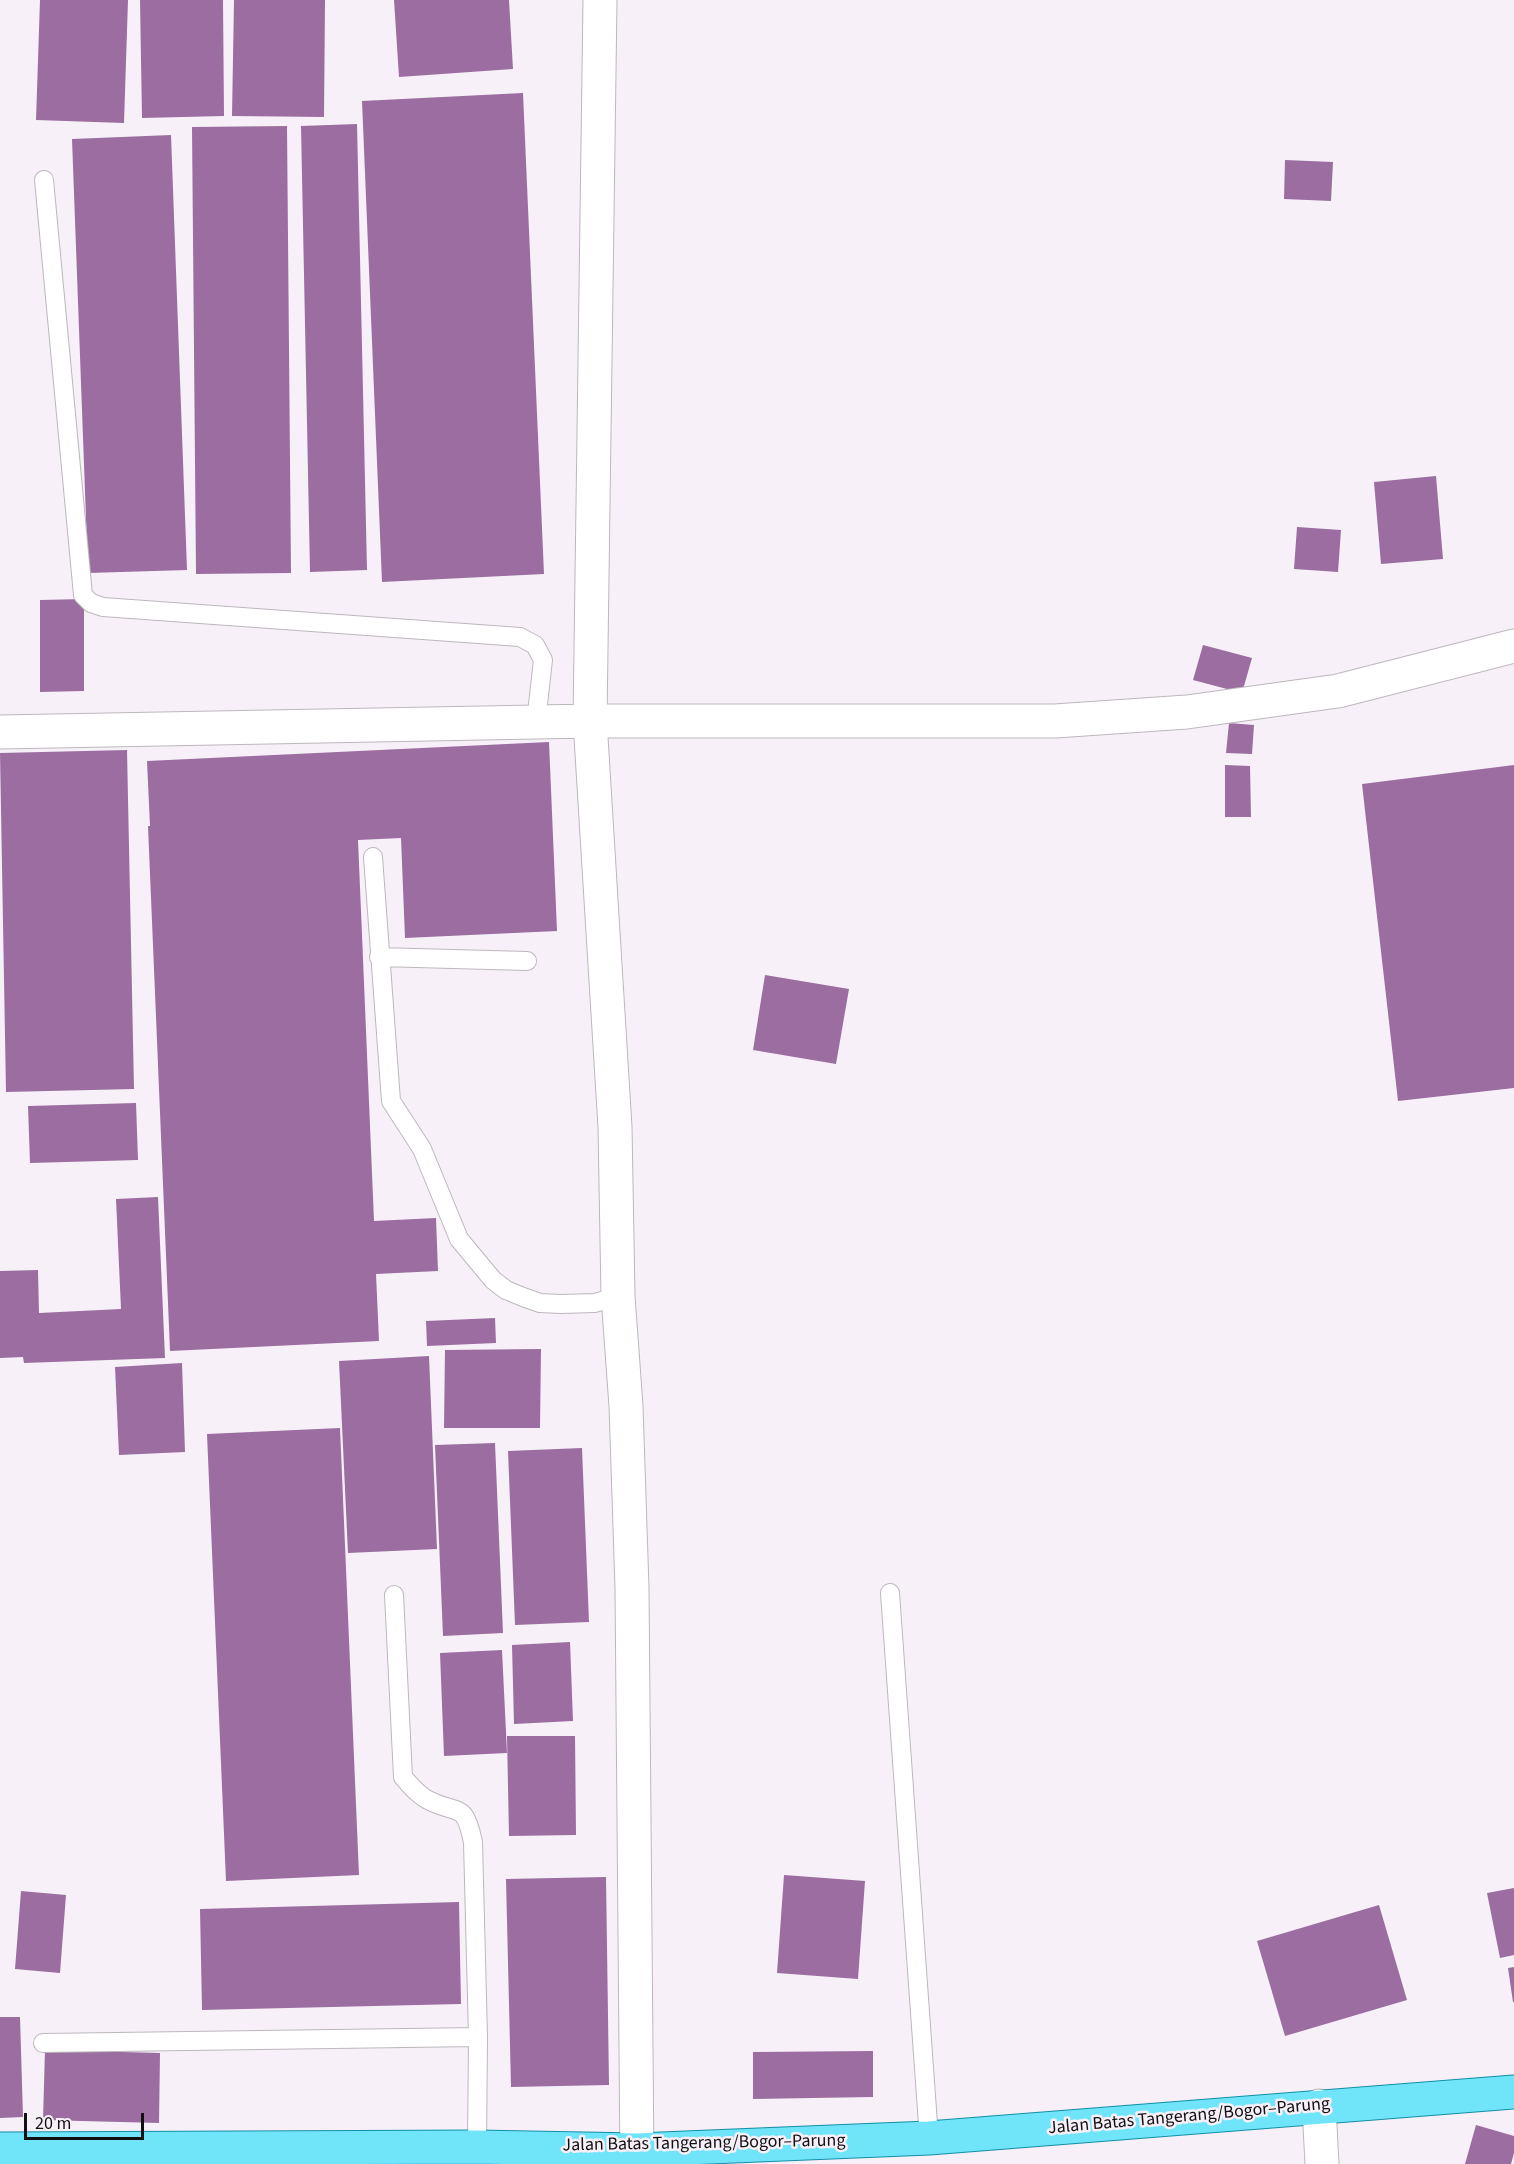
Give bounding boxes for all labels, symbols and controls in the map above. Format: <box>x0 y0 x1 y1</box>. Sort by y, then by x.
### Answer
street label: Jalan Batas Tangerang/Bogor–Parung <box>1047 2094 1331 2140</box>
scale bar <box>27 2101 147 2139</box>
text: 20 m <box>35 2111 71 2136</box>
street label: Jalan Batas Tangerang/Bogor–Parung <box>562 2131 846 2157</box>

